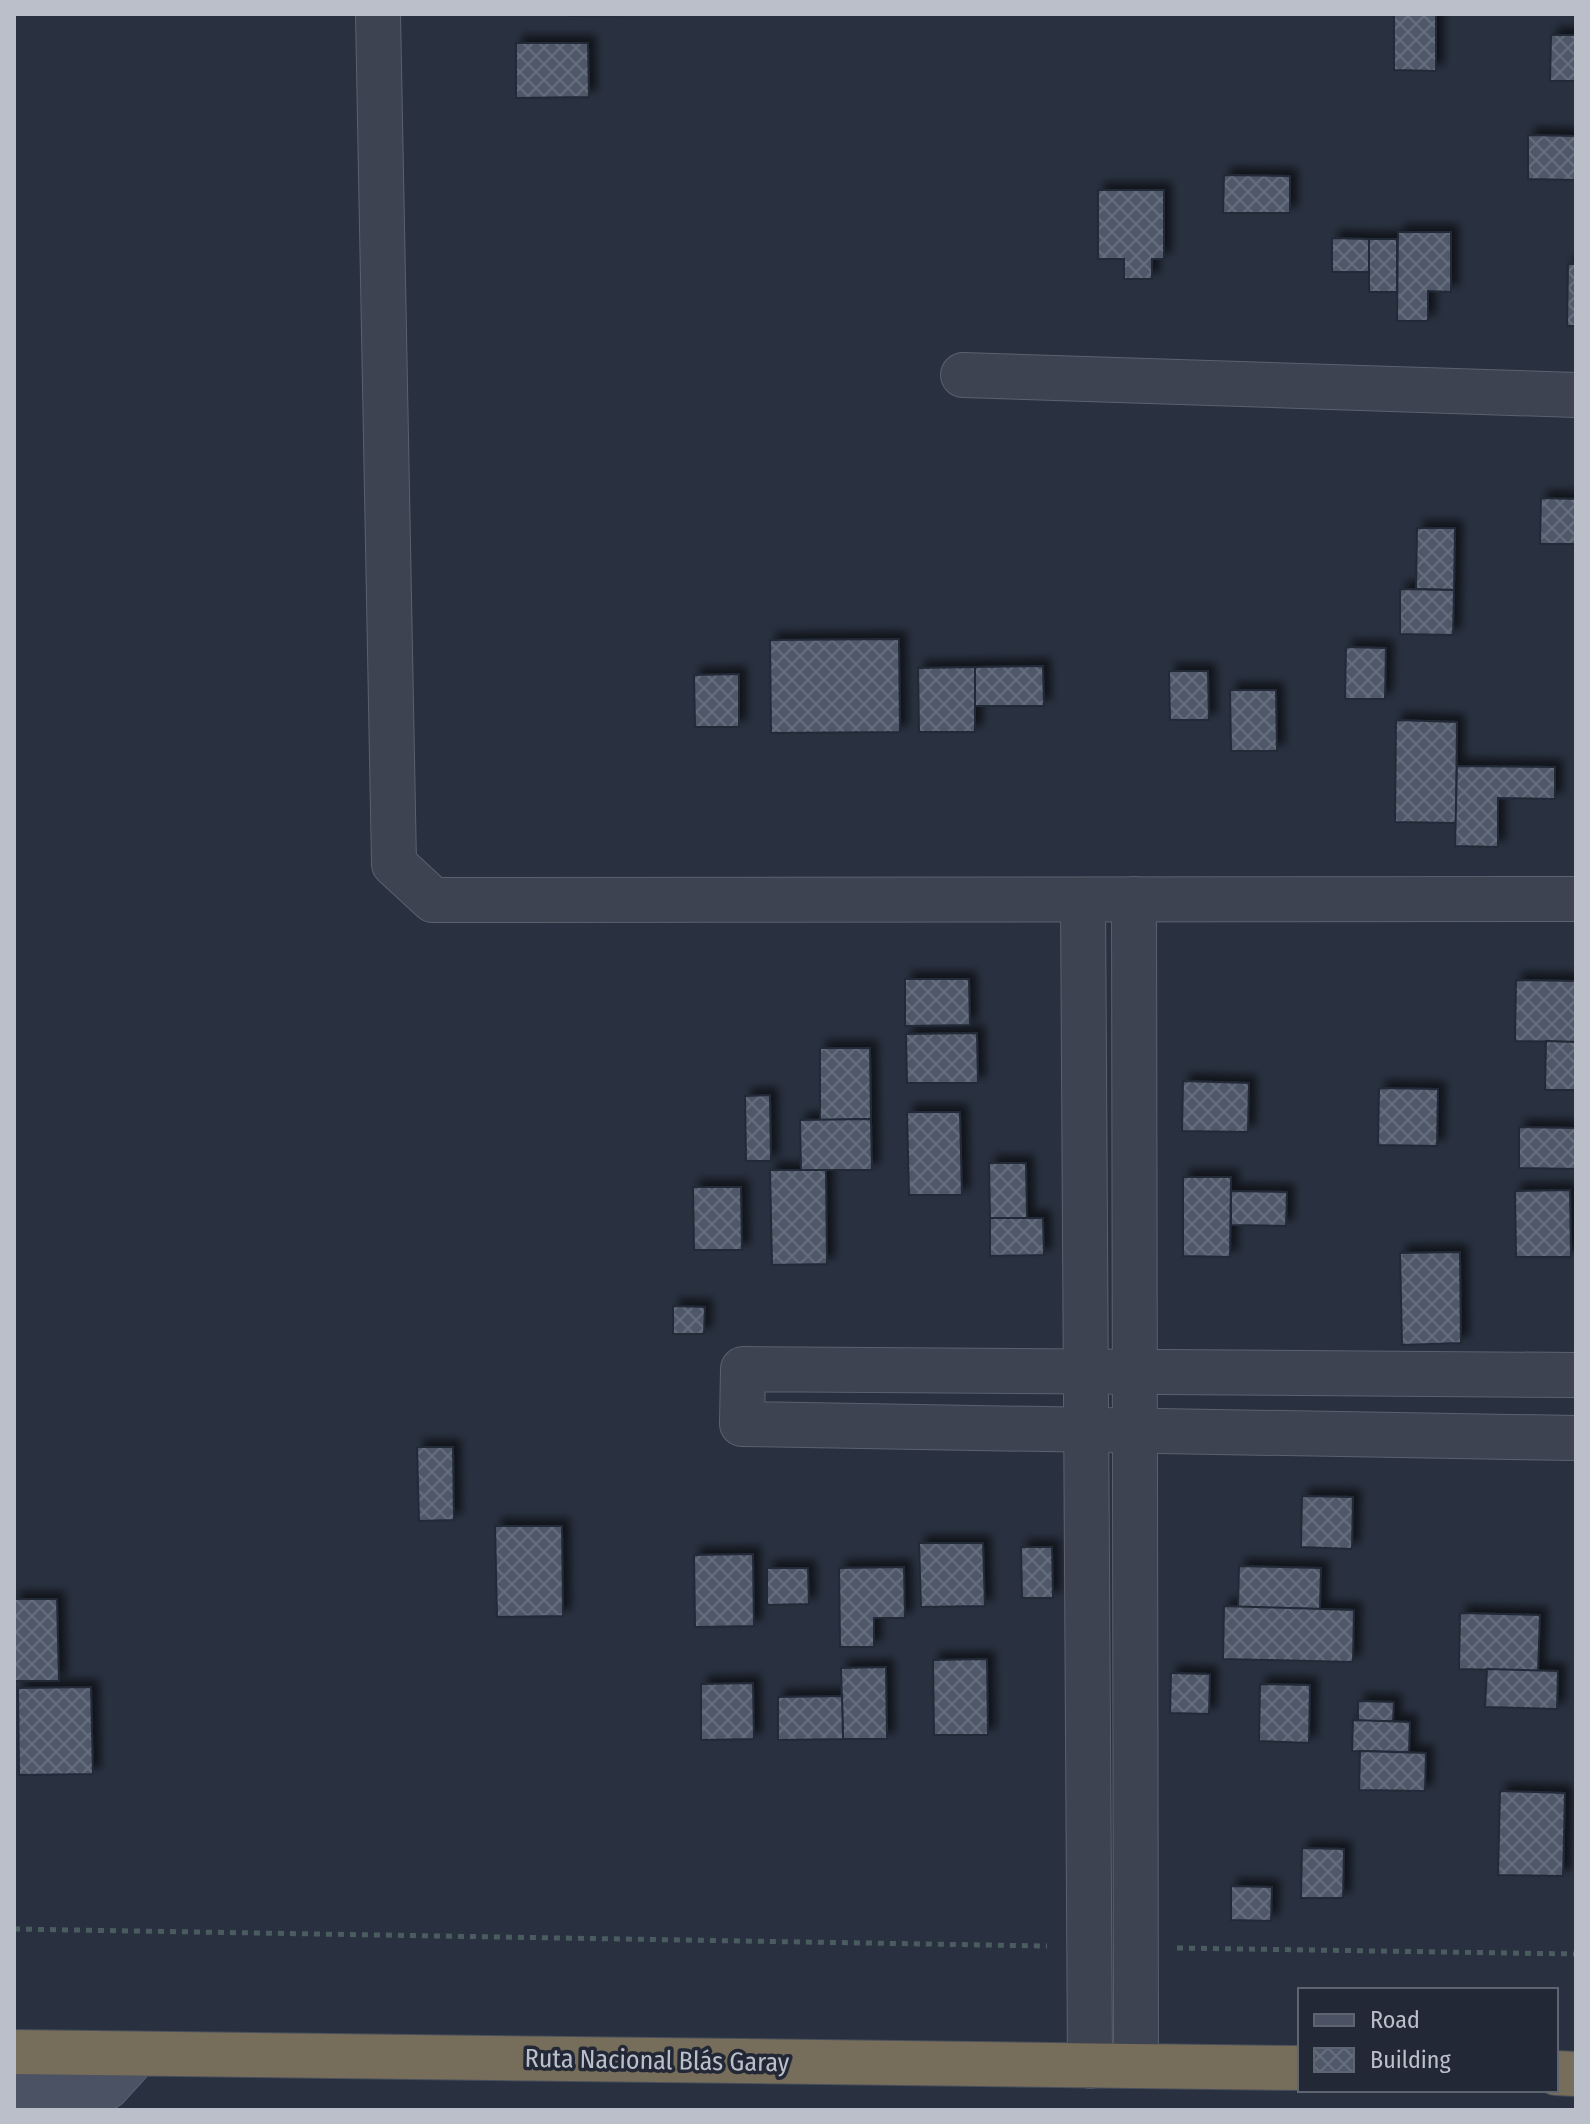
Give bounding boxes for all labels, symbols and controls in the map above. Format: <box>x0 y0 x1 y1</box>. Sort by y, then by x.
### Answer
legend <box>1298 1988 1558 2092</box>
text: Road <box>1370 2006 1420 2034</box>
street label: Ruta Nacional Blás Garay <box>524 2043 790 2078</box>
text: Building <box>1370 2046 1452 2074</box>

